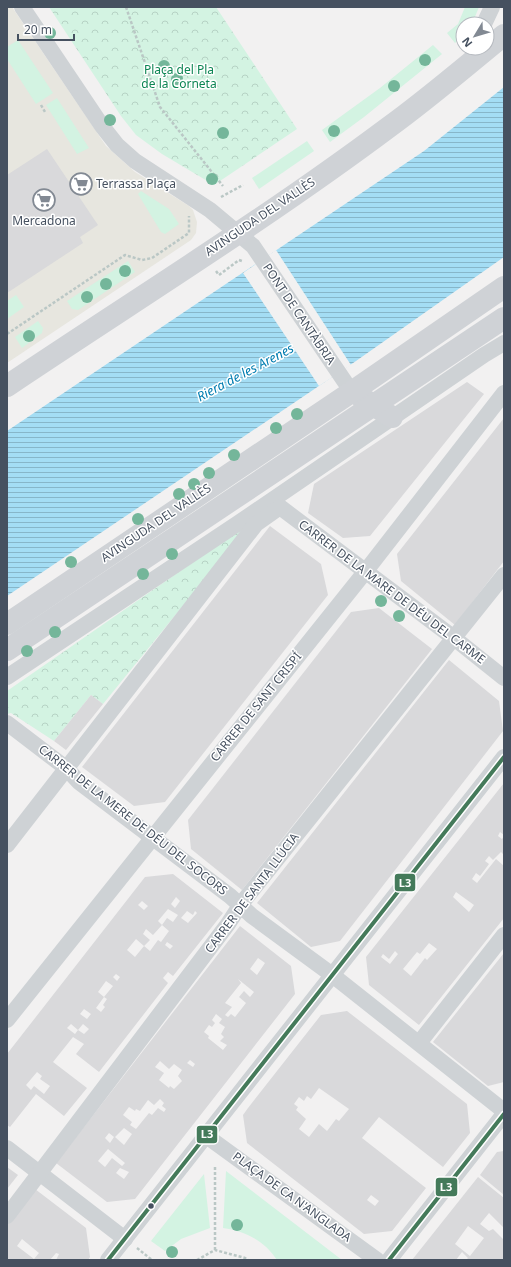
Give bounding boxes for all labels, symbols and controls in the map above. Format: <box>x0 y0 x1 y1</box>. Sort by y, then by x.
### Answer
scale bar <box>18 16 74 42</box>
north arrow <box>455 16 495 56</box>
text: 20 m <box>24 21 52 38</box>
text: N <box>458 34 475 51</box>
park label: Plaça del Pla de la Corneta <box>141 61 217 92</box>
supermarket icon: Terrassa Plaça <box>68 171 94 197</box>
street label: AVINGUDA DEL VALLÈS <box>201 173 318 260</box>
place label: Terrassa Plaça <box>96 175 176 192</box>
supermarket icon: Mercadona <box>31 187 57 213</box>
place label: Mercadona <box>12 212 76 229</box>
street label: PONT DE CANTÀBRIA <box>259 260 340 368</box>
water label: Riera de les Arenes <box>193 339 297 405</box>
street label: AVINGUDA DEL VALLÈS <box>97 479 214 566</box>
street label: CARRER DE LA MARE DE DÉU DEL CARME <box>295 516 489 668</box>
street label: CARRER DE SANT CRISPÍ <box>206 648 305 765</box>
street label: CARRER DE LA MERE DE DÉU DEL SOCORS <box>35 740 232 899</box>
street label: CARRER DE SANTA LLÚCIA <box>201 829 303 956</box>
line badge: L3 <box>394 873 416 892</box>
text: L3 <box>399 875 411 890</box>
line badge: L3 <box>196 1125 218 1144</box>
text: L3 <box>201 1126 213 1141</box>
street label: PLAÇA DE CA N'ANGLADA <box>229 1148 355 1246</box>
line badge: L3 <box>435 1177 458 1197</box>
text: L3 <box>440 1179 452 1194</box>
unlabelled marker <box>146 1201 156 1211</box>

